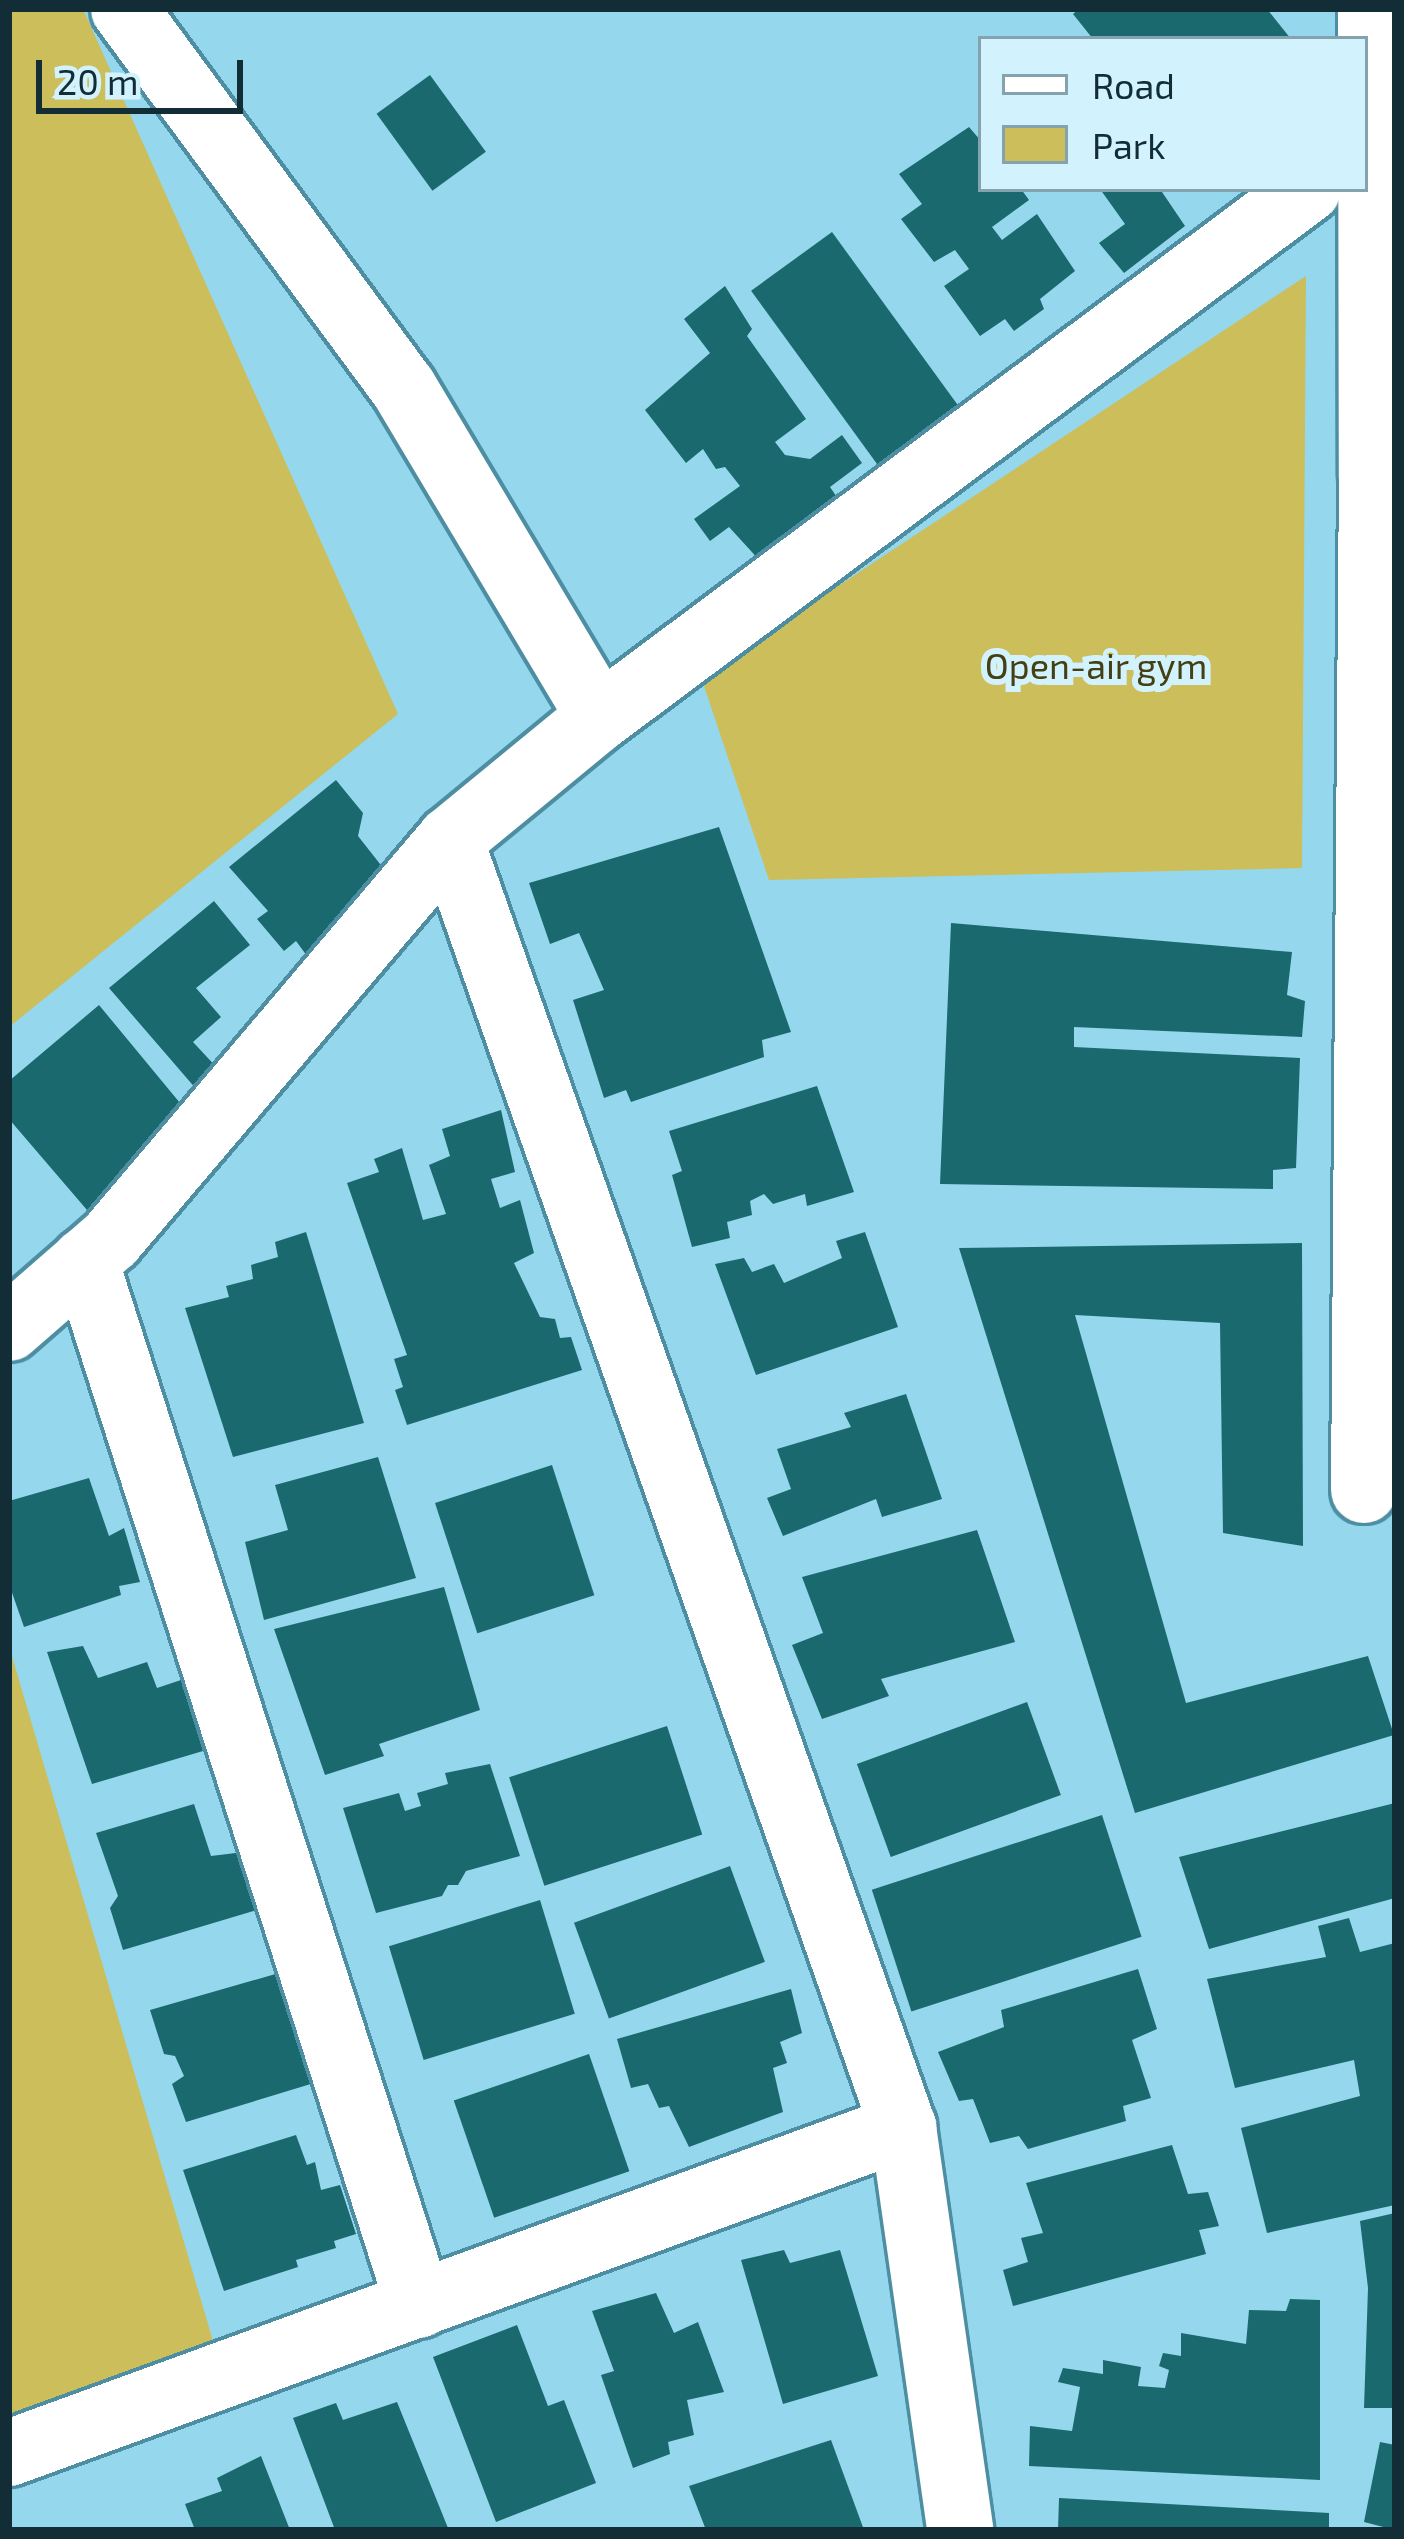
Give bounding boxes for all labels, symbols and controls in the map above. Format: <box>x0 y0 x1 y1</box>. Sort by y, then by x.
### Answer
scale bar <box>42 36 249 110</box>
legend <box>978 36 1368 192</box>
text: 20 m <box>57 59 139 102</box>
text: Road <box>1092 63 1175 106</box>
text: Park <box>1092 123 1166 166</box>
park label: Open-air gym <box>984 643 1208 687</box>

